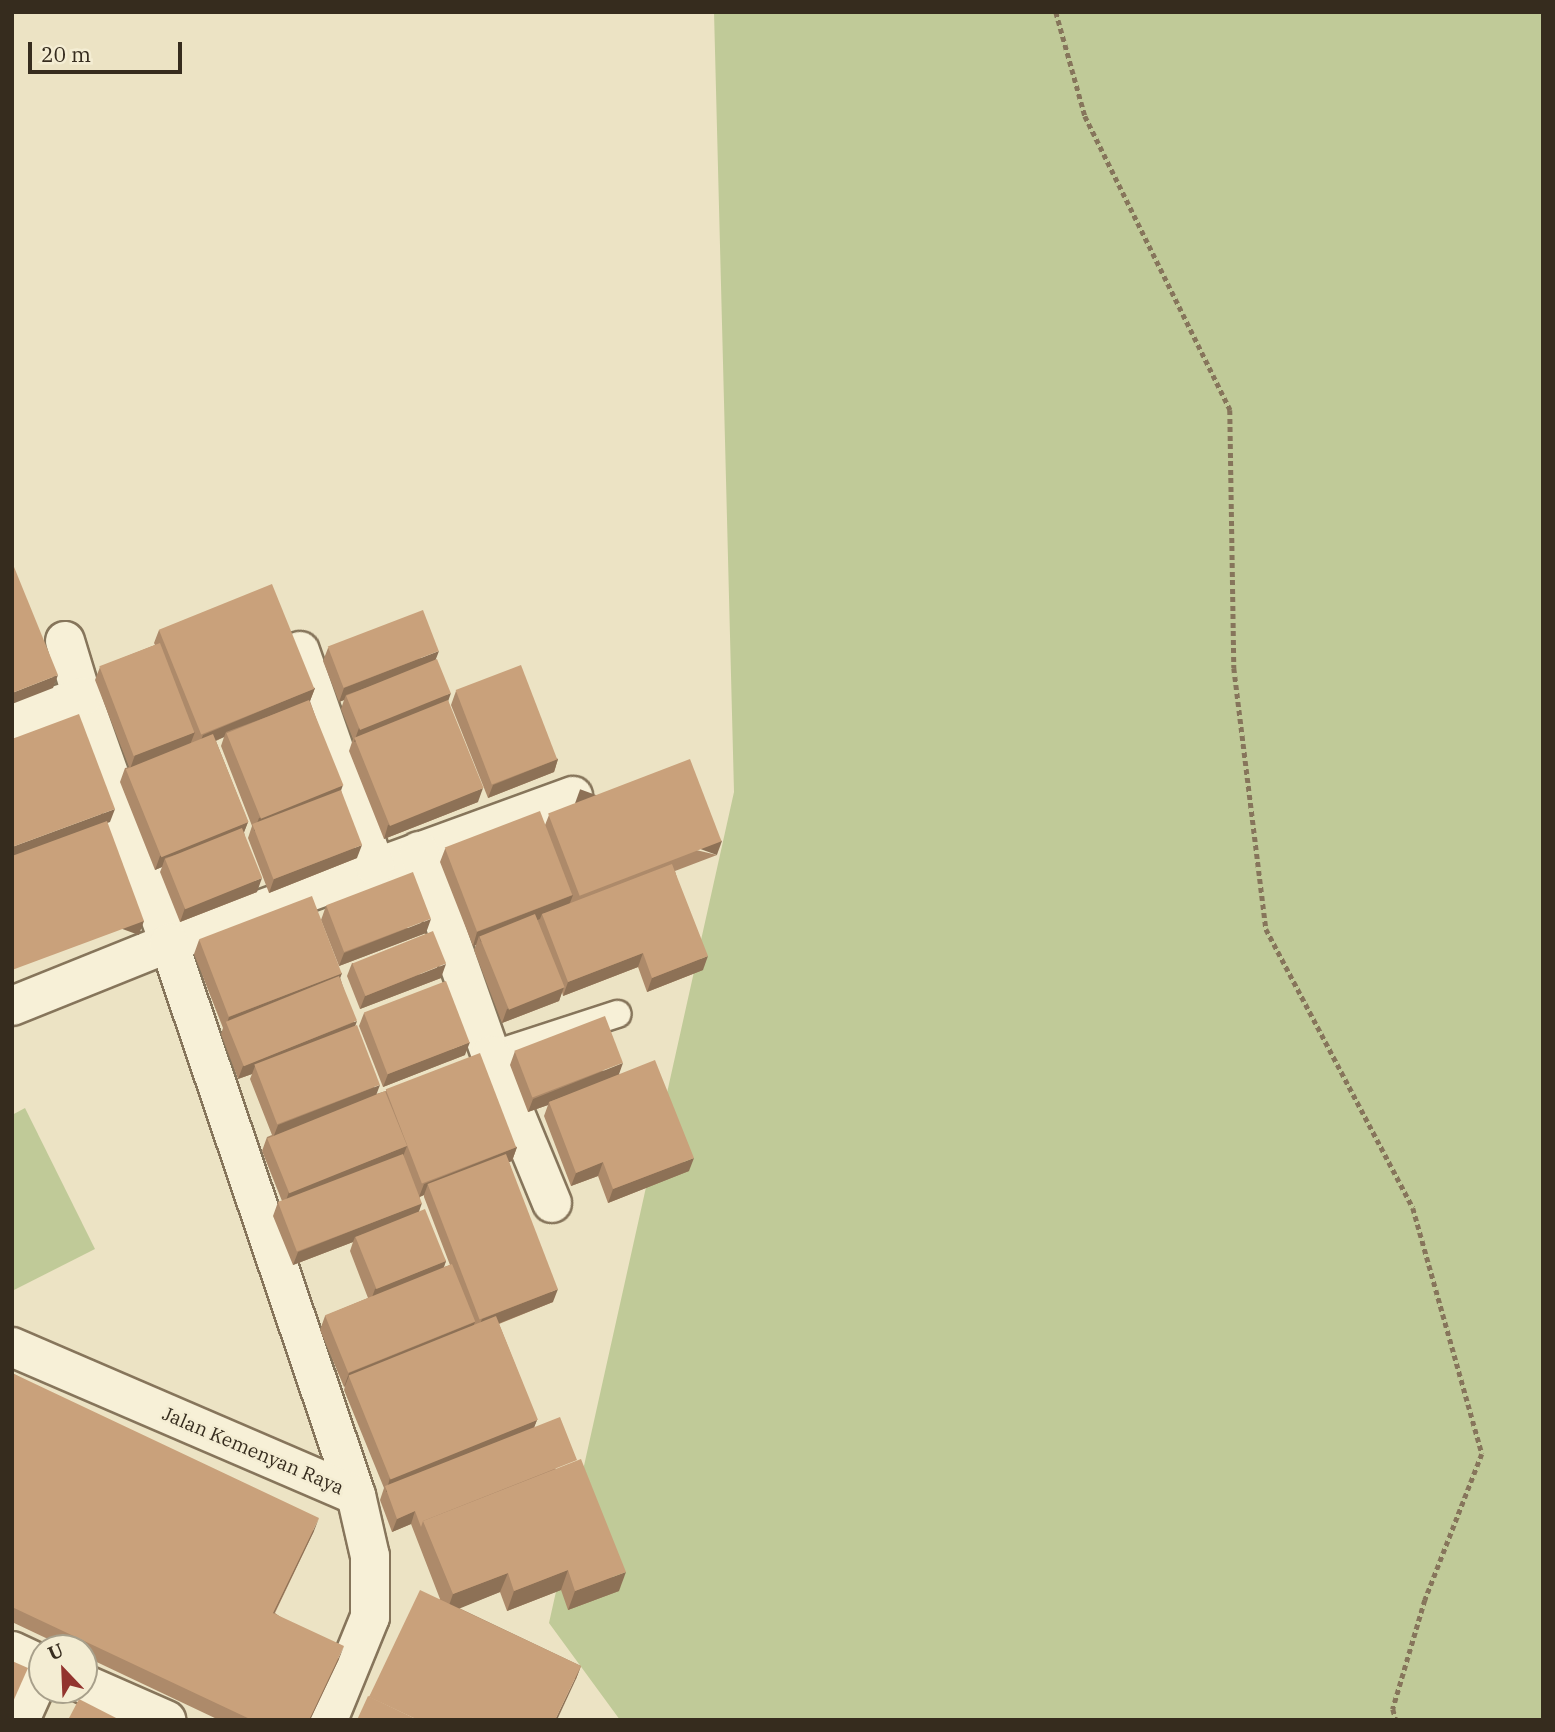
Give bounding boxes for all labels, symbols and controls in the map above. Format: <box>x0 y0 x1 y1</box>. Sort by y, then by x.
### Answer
scale bar <box>32 28 186 72</box>
text: 20 m <box>41 40 91 68</box>
street label: Jalan Kemenyan Raya <box>159 1402 347 1500</box>
north arrow <box>28 1634 98 1704</box>
text: U <box>44 1638 67 1665</box>

